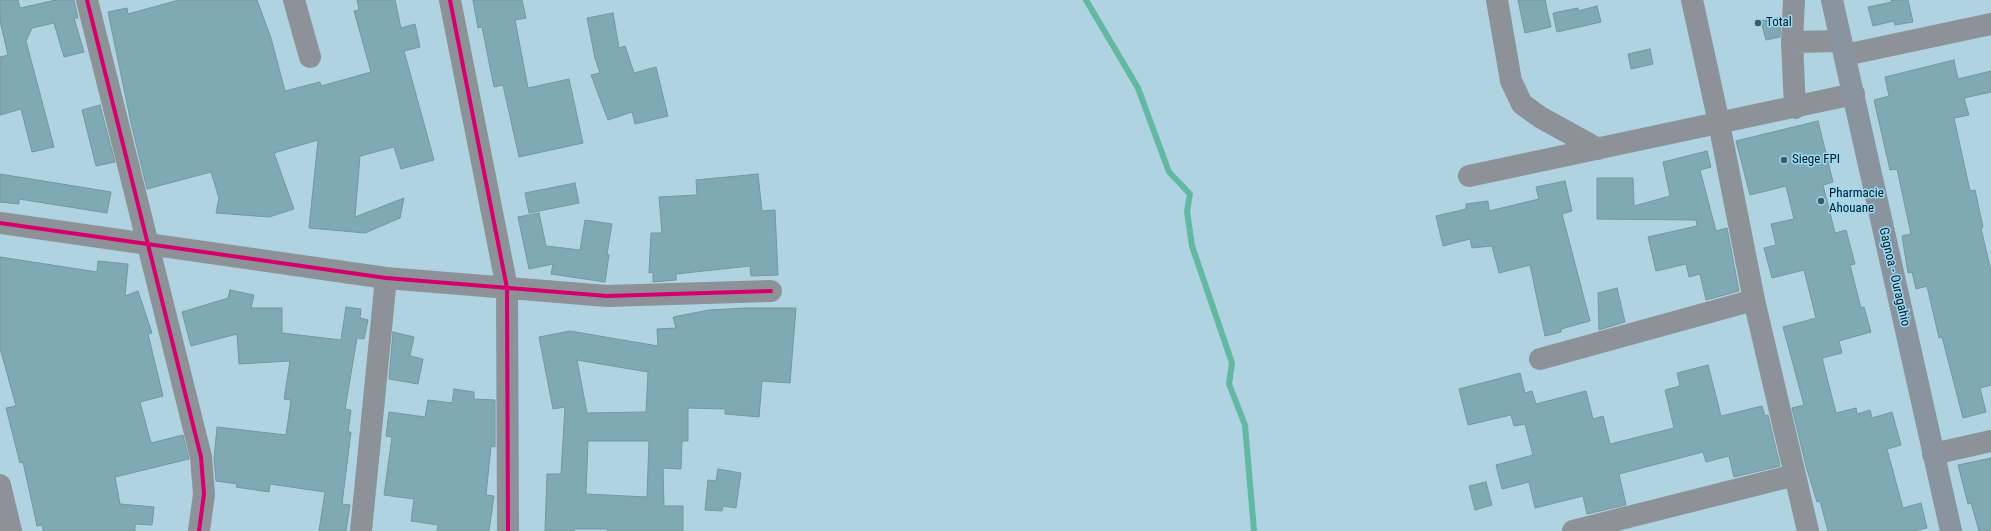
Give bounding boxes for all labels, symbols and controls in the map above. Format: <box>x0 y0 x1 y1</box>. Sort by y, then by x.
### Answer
place label: Total <box>1766 15 1792 31</box>
marker: Total <box>1753 18 1763 28</box>
place label: Siege FPI <box>1792 152 1840 168</box>
marker: Siege FPI <box>1779 155 1789 165</box>
place label: Pharmacie Ahouane <box>1829 186 1884 217</box>
marker: Pharmacie Ahouane <box>1816 196 1826 206</box>
street label: Gagnoa - Ouragahio <box>1875 226 1913 328</box>

